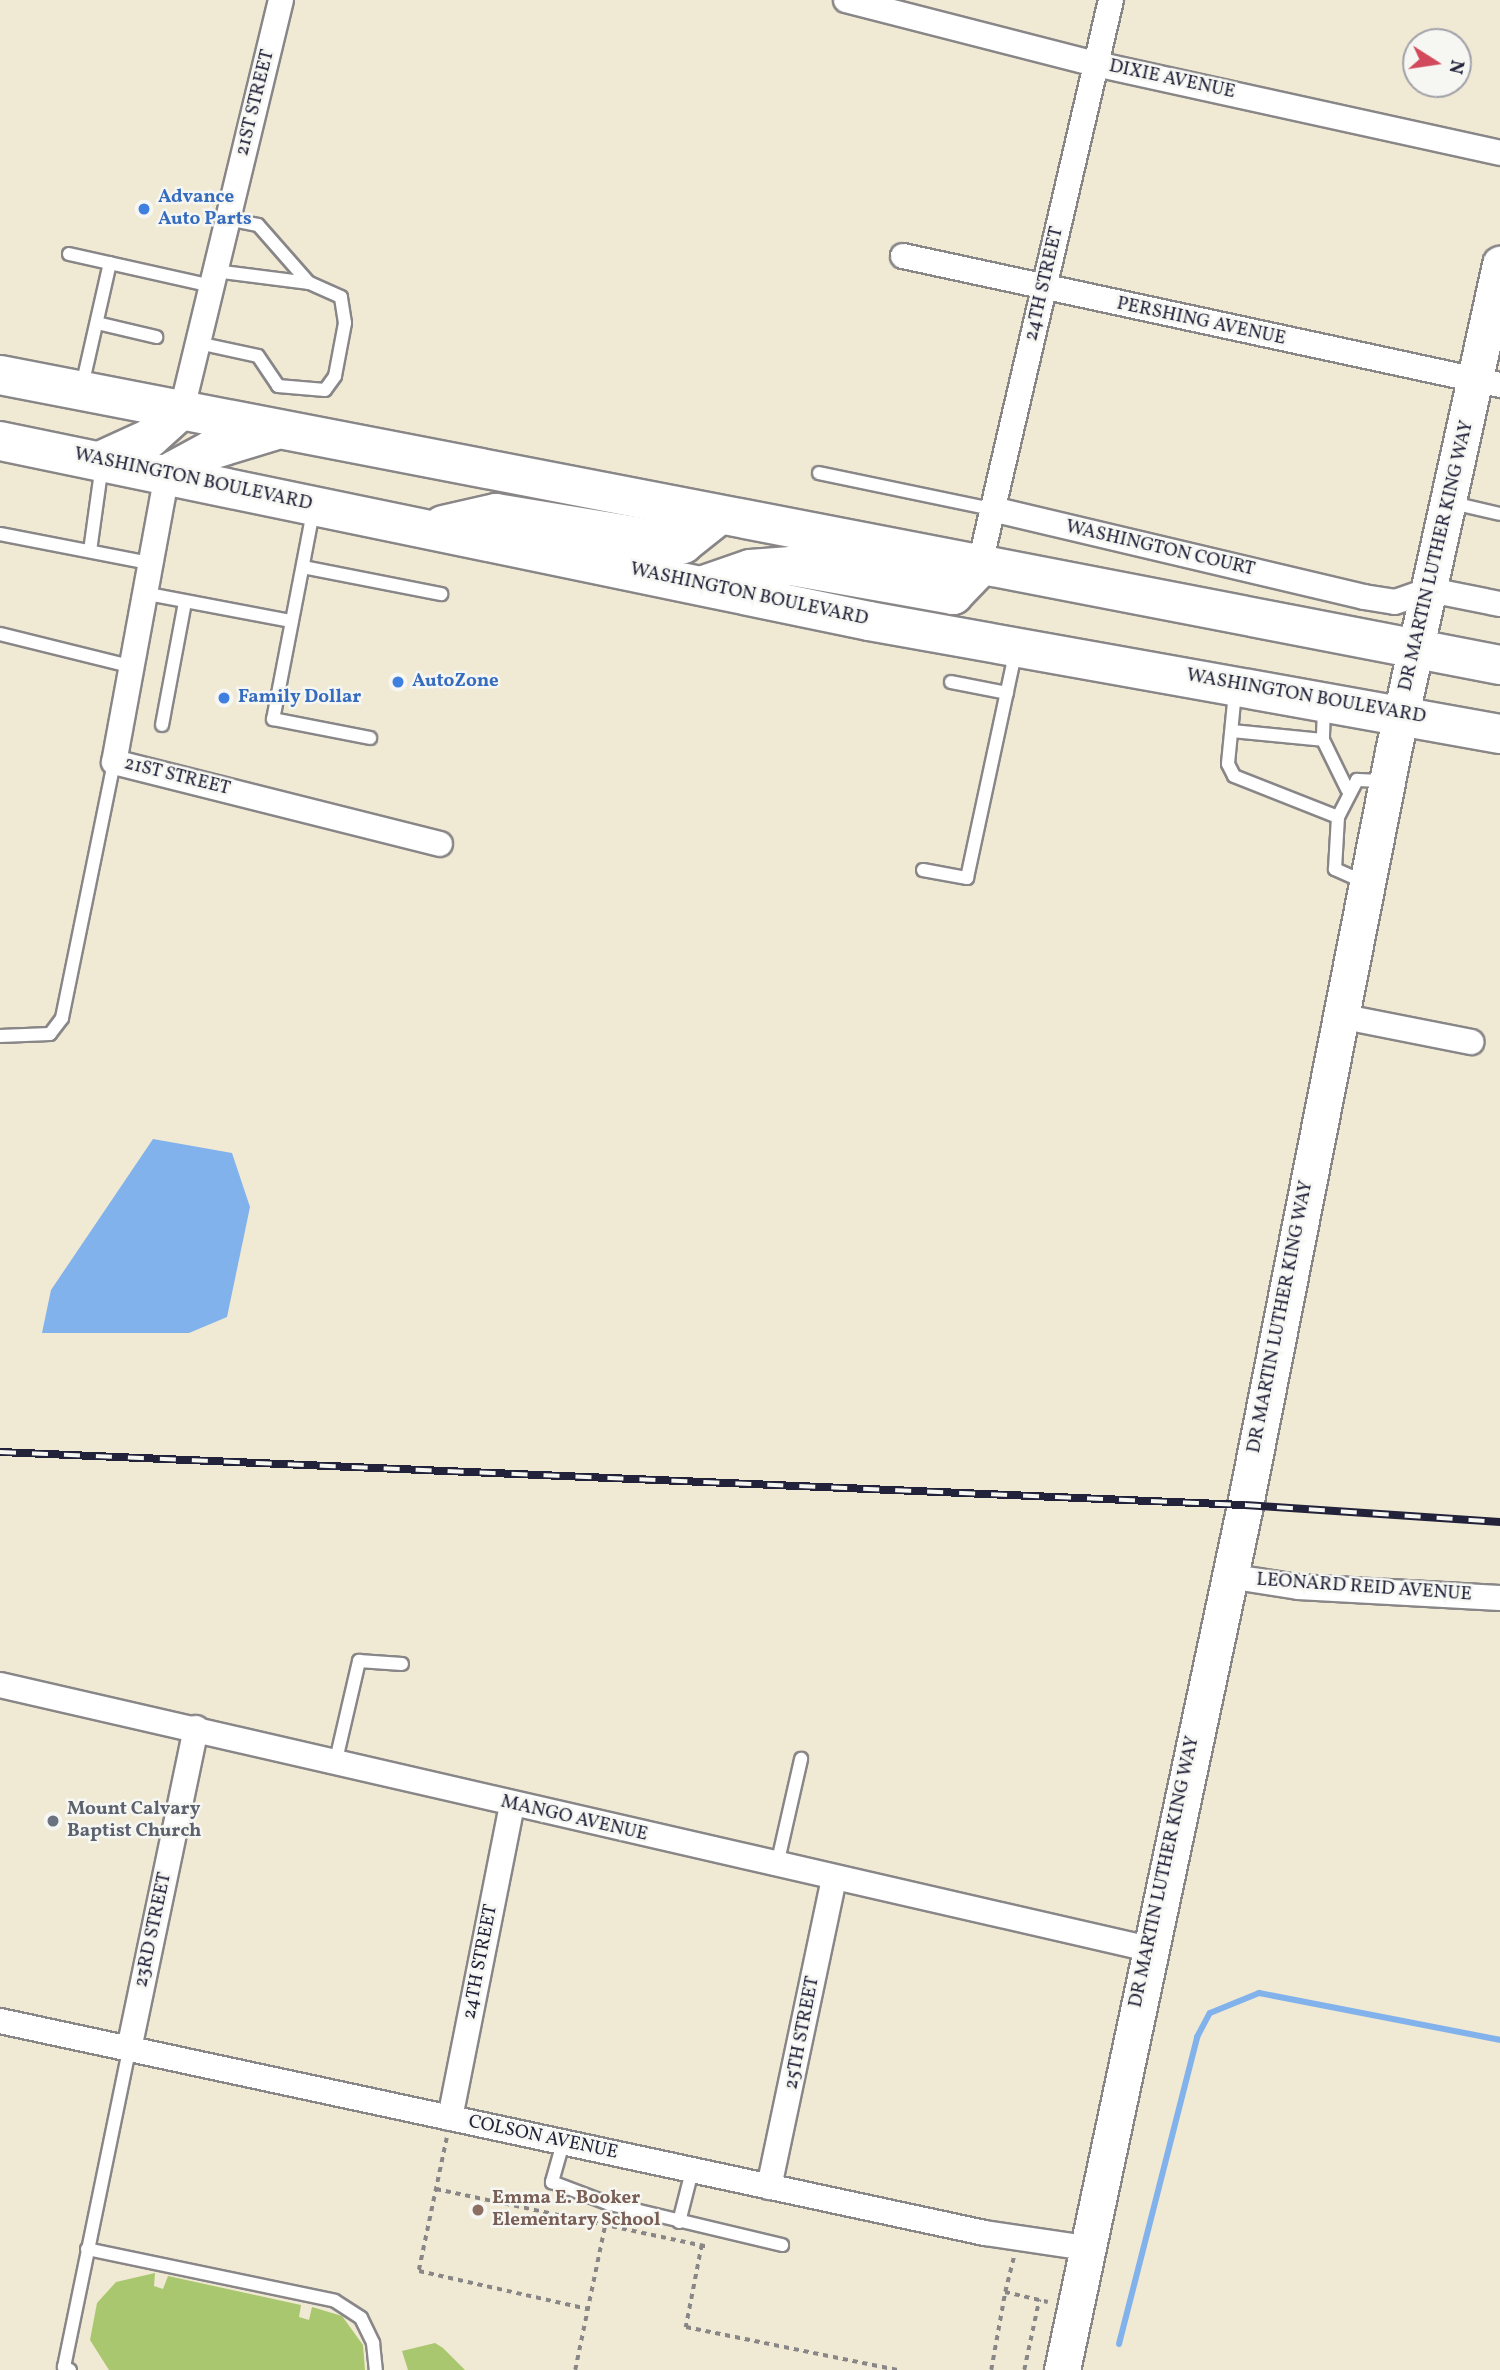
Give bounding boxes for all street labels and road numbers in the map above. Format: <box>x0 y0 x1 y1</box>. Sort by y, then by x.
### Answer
street label: 21ST STREET <box>232 47 280 159</box>
street label: DIXIE AVENUE <box>1107 55 1237 105</box>
street label: 24TH STREET <box>1021 225 1069 343</box>
street label: PERSHING AVENUE <box>1114 293 1288 351</box>
street label: DR MARTIN LUTHER KING WAY <box>1395 418 1479 694</box>
street label: WASHINGTON BOULEVARD <box>72 444 314 516</box>
street label: WASHINGTON COURT <box>1063 516 1257 582</box>
street label: WASHINGTON BOULEVARD <box>628 559 870 631</box>
street label: WASHINGTON BOULEVARD <box>1184 665 1428 729</box>
street label: 21ST STREET <box>121 753 233 801</box>
street label: DR MARTIN LUTHER KING WAY <box>1243 1179 1319 1455</box>
street label: LEONARD REID AVENUE <box>1256 1569 1472 1607</box>
street label: DR MARTIN LUTHER KING WAY <box>1125 1734 1205 2010</box>
street label: MANGO AVENUE <box>498 1791 650 1847</box>
street label: 23RD STREET <box>131 1870 177 1990</box>
street label: 24TH STREET <box>459 1903 503 2021</box>
street label: 25TH STREET <box>781 1974 825 2092</box>
street label: COLSON AVENUE <box>466 2111 620 2165</box>

